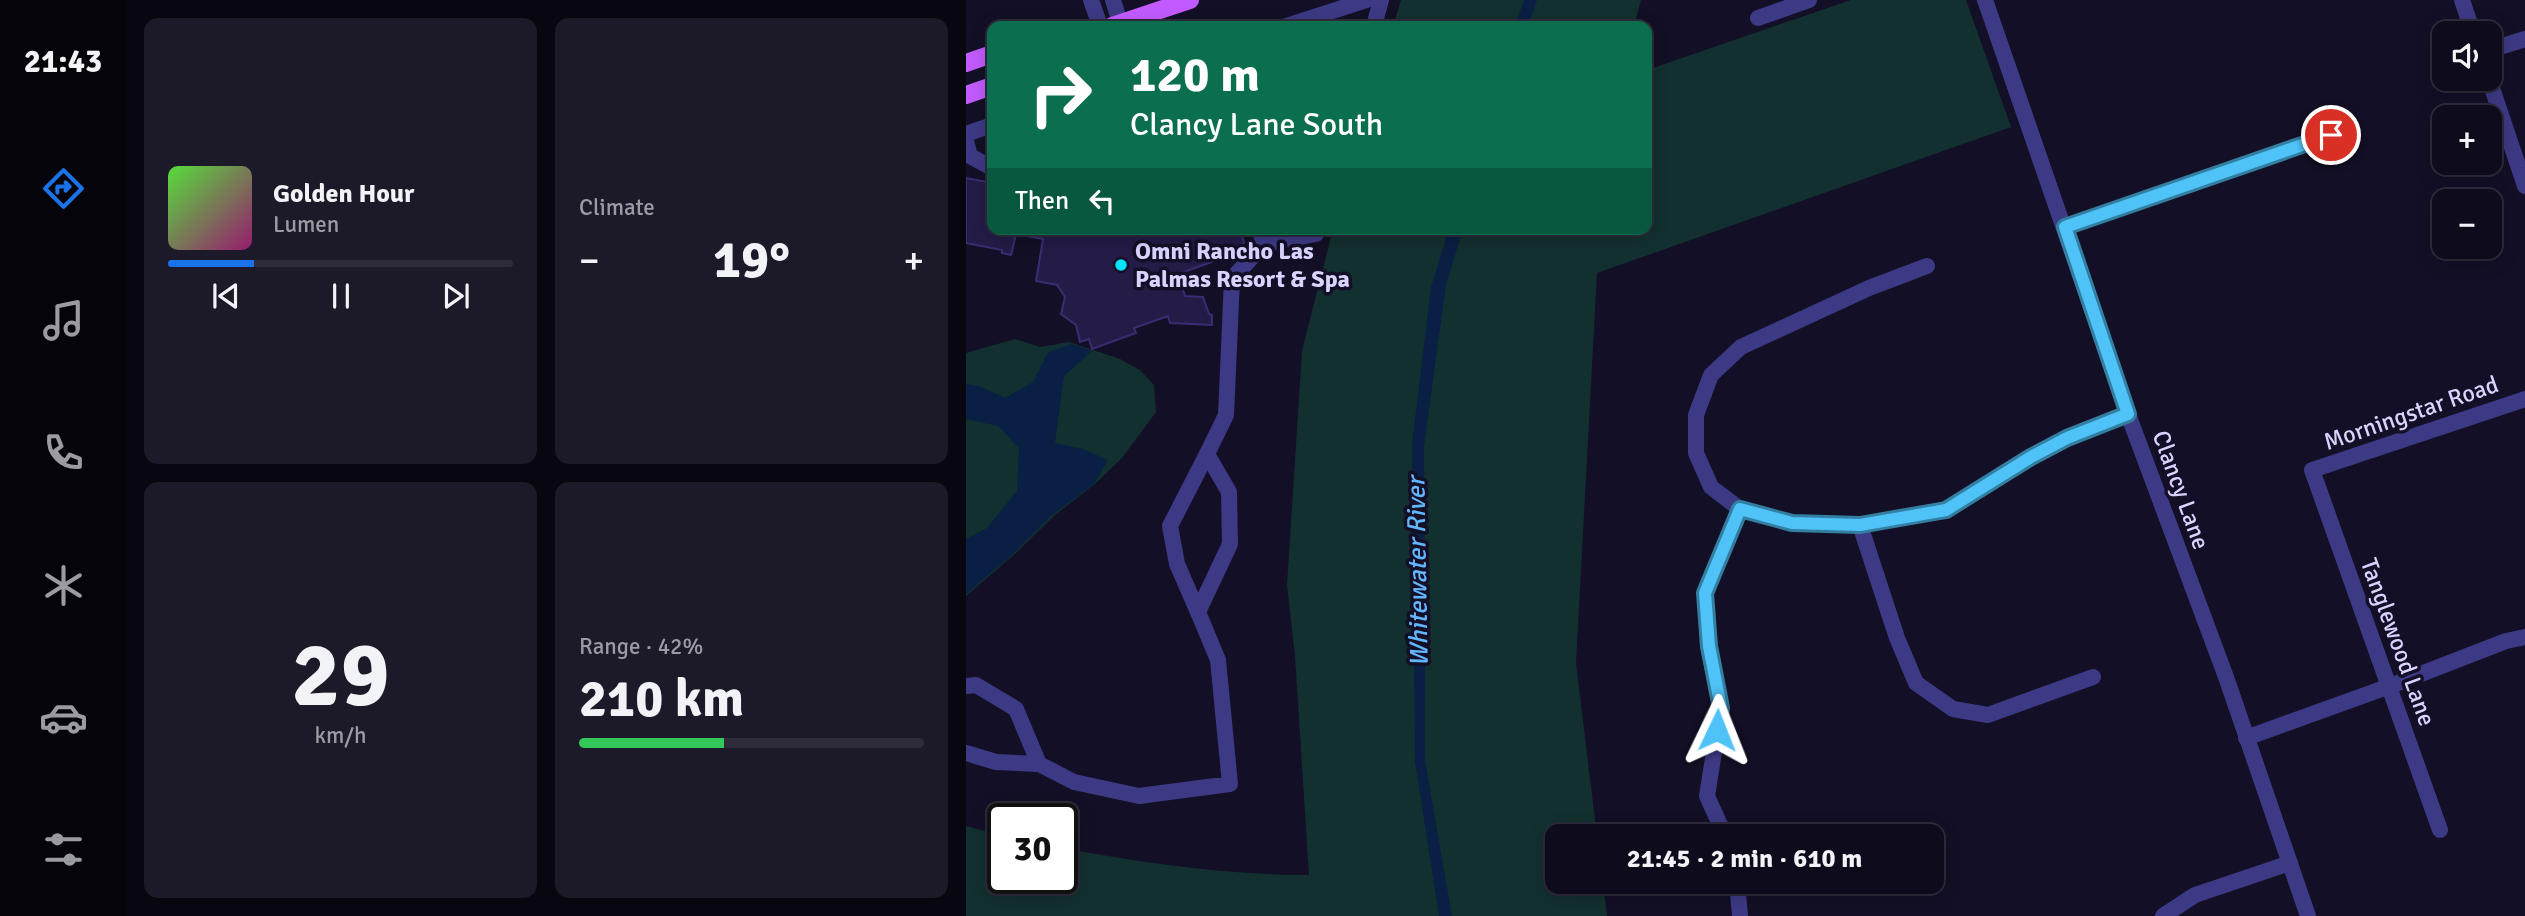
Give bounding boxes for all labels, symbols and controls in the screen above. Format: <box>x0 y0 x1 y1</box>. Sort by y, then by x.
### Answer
map controls <box>2432 21 2502 259</box>
button: sound <box>2432 21 2502 91</box>
text: 21:43 <box>24 42 102 81</box>
text: 120 m <box>1130 45 1260 105</box>
icon: right <box>1015 49 1106 140</box>
text: Clancy Lane South <box>1130 105 1383 144</box>
pin <box>2301 105 2361 165</box>
button: + <box>2432 105 2502 175</box>
icon: arrive <box>2312 116 2350 154</box>
icon: directions <box>39 164 88 213</box>
text: Golden Hour <box>273 178 414 210</box>
icon: left <box>1083 182 1121 220</box>
text: Then <box>1015 185 1069 217</box>
button: − <box>2432 189 2502 259</box>
text: Climate <box>579 193 655 222</box>
text: Lumen <box>273 210 339 239</box>
text: 19° <box>713 228 790 292</box>
place label: Omni Rancho Las Palmas Resort & Spa <box>1135 236 1350 294</box>
text: − <box>579 237 600 284</box>
text: + <box>903 237 924 284</box>
marker: Omni Rancho Las Palmas Resort & Spa <box>1113 257 1129 273</box>
icon: previous <box>207 277 245 315</box>
icon: pause <box>322 277 360 315</box>
icon: next <box>437 277 475 315</box>
icon: music <box>39 296 88 345</box>
street label: Morningstar Road <box>2320 369 2502 457</box>
street label: Clancy Lane <box>2146 427 2216 553</box>
icon: phone <box>39 428 88 477</box>
water label: Whitewater River <box>1400 473 1436 667</box>
street label: Tanglewood Lane <box>2354 554 2442 730</box>
icon: climate <box>39 561 88 610</box>
text: 29 <box>291 619 390 732</box>
text: Range · 42% <box>579 632 703 661</box>
text: 210 km <box>579 667 744 731</box>
icon: car <box>39 693 88 742</box>
position arrow <box>1680 693 1754 767</box>
text: km/h <box>314 721 367 750</box>
speed limit sign: 30 <box>987 803 1078 894</box>
icon: filters <box>39 825 88 874</box>
text: 21:45 · 2 min · 610 m <box>1627 843 1862 875</box>

